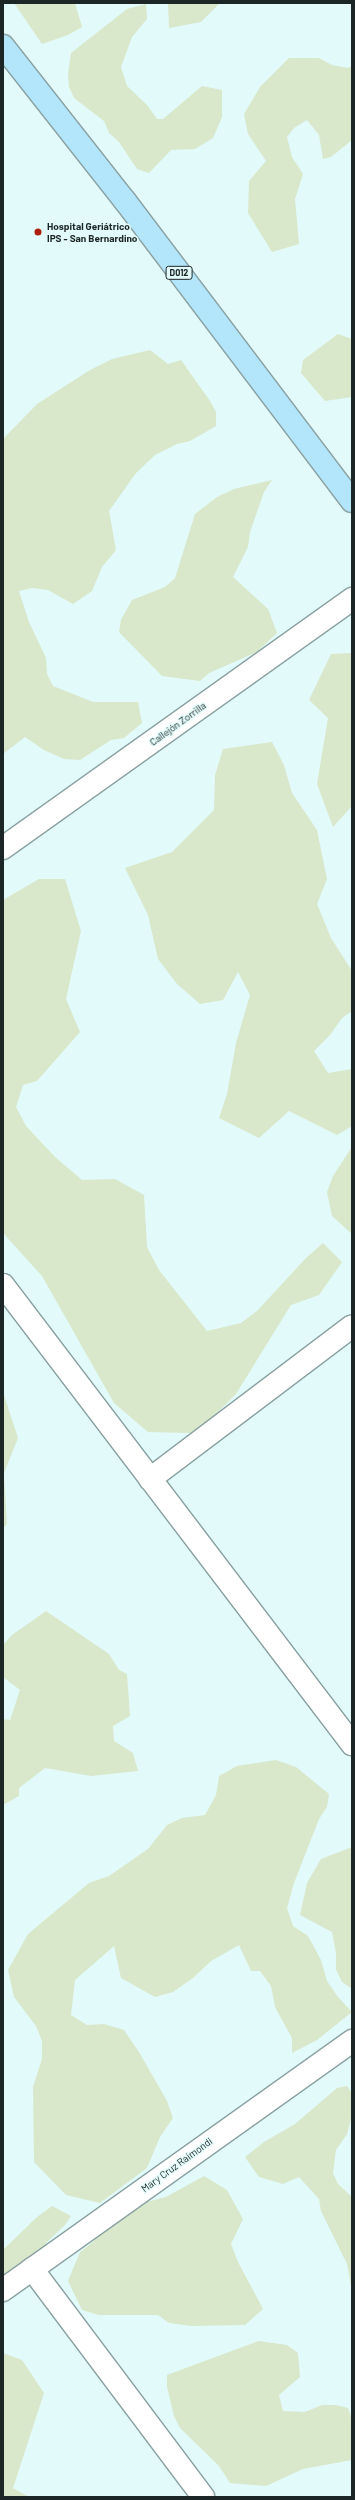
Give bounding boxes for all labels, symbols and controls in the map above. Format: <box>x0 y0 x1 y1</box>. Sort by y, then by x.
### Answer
place label: Hospital Geriátrico IPS - San Bernardino <box>47 220 137 244</box>
marker: Hospital Geriátrico IPS - San Bernardino <box>32 226 44 238</box>
road number: D012 <box>165 266 193 280</box>
street label: Callejón Zorrilla <box>147 700 209 748</box>
street label: Mary Cruz Raimondi <box>139 2135 215 2195</box>

